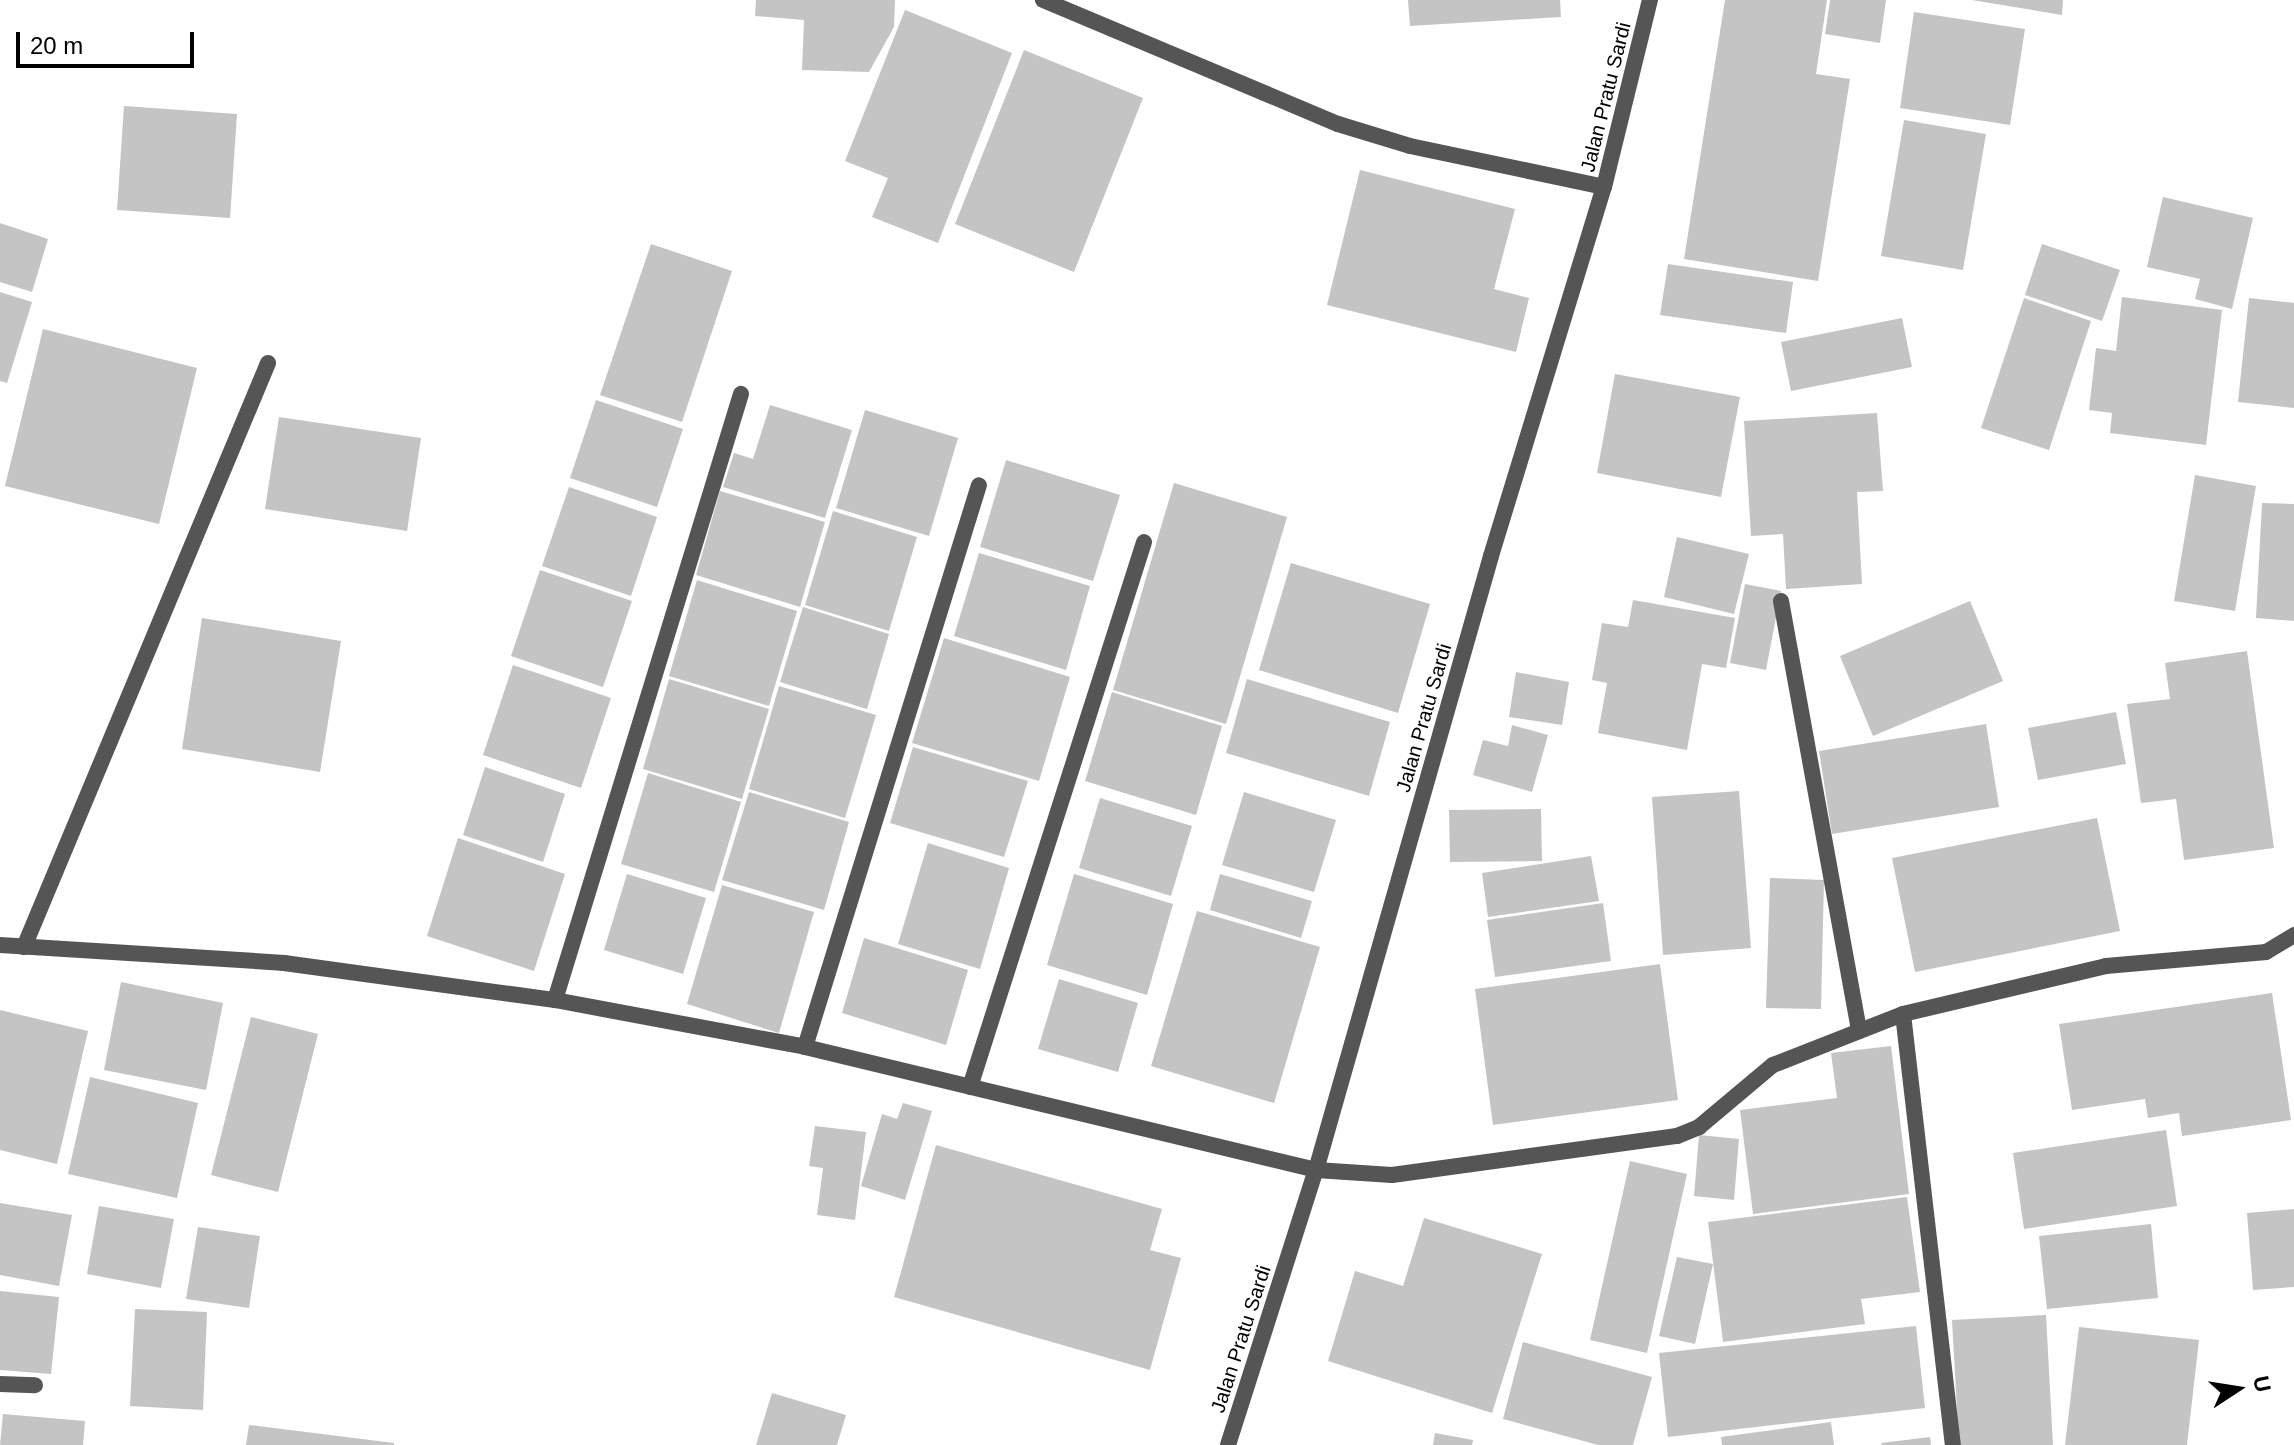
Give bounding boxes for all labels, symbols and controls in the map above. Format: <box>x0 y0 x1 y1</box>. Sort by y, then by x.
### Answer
scale bar <box>20 16 198 66</box>
street label: Jalan Pratu Sardi <box>1576 20 1636 174</box>
text: 20 m <box>30 32 83 59</box>
street label: Jalan Pratu Sardi <box>1391 641 1457 795</box>
street label: Jalan Pratu Sardi <box>1206 1262 1276 1416</box>
north arrow <box>2198 1349 2278 1429</box>
text: U <box>2248 1374 2276 1394</box>

